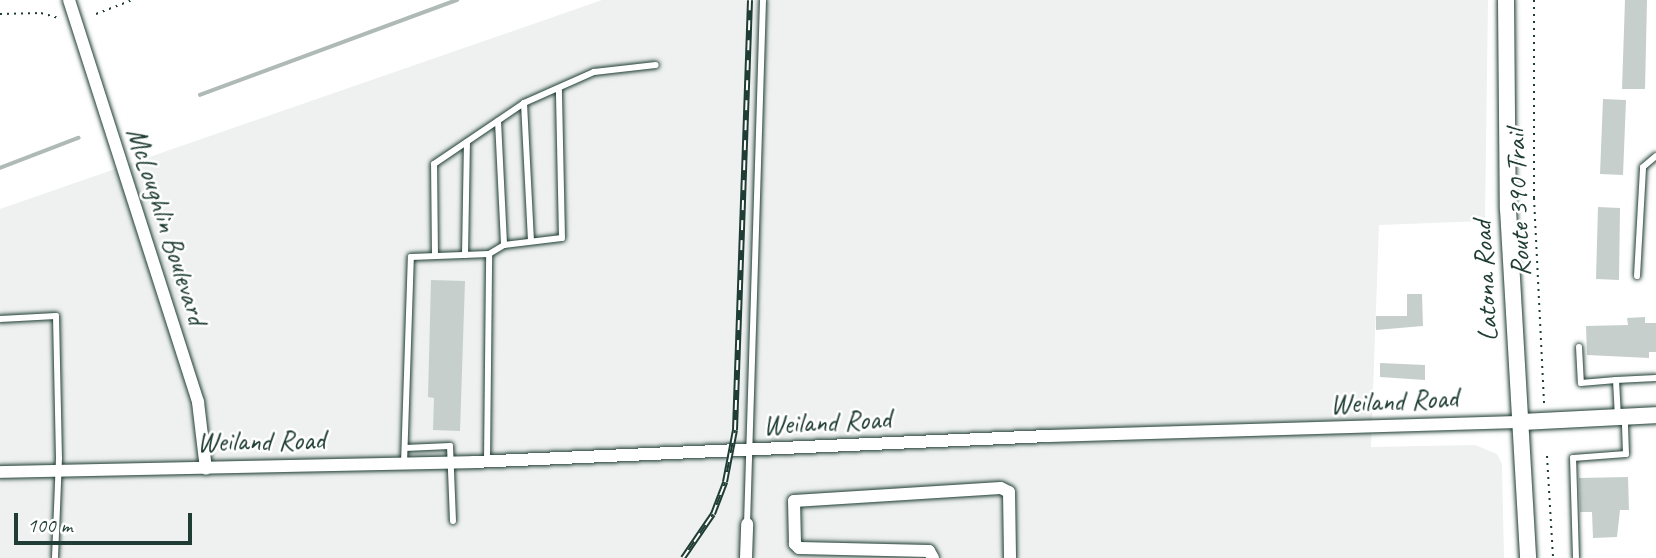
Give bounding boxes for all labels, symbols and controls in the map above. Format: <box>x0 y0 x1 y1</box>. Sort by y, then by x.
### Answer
street label: McLoughlin Boulevard <box>119 123 215 329</box>
street label: Route 390 Trail <box>1499 129 1537 277</box>
street label: Latona Road <box>1465 220 1505 342</box>
street label: Weiland Road <box>1329 381 1459 421</box>
street label: Weiland Road <box>762 402 892 442</box>
street label: Weiland Road <box>197 423 325 459</box>
scale bar <box>18 498 196 542</box>
text: 100 m <box>27 512 72 538</box>

